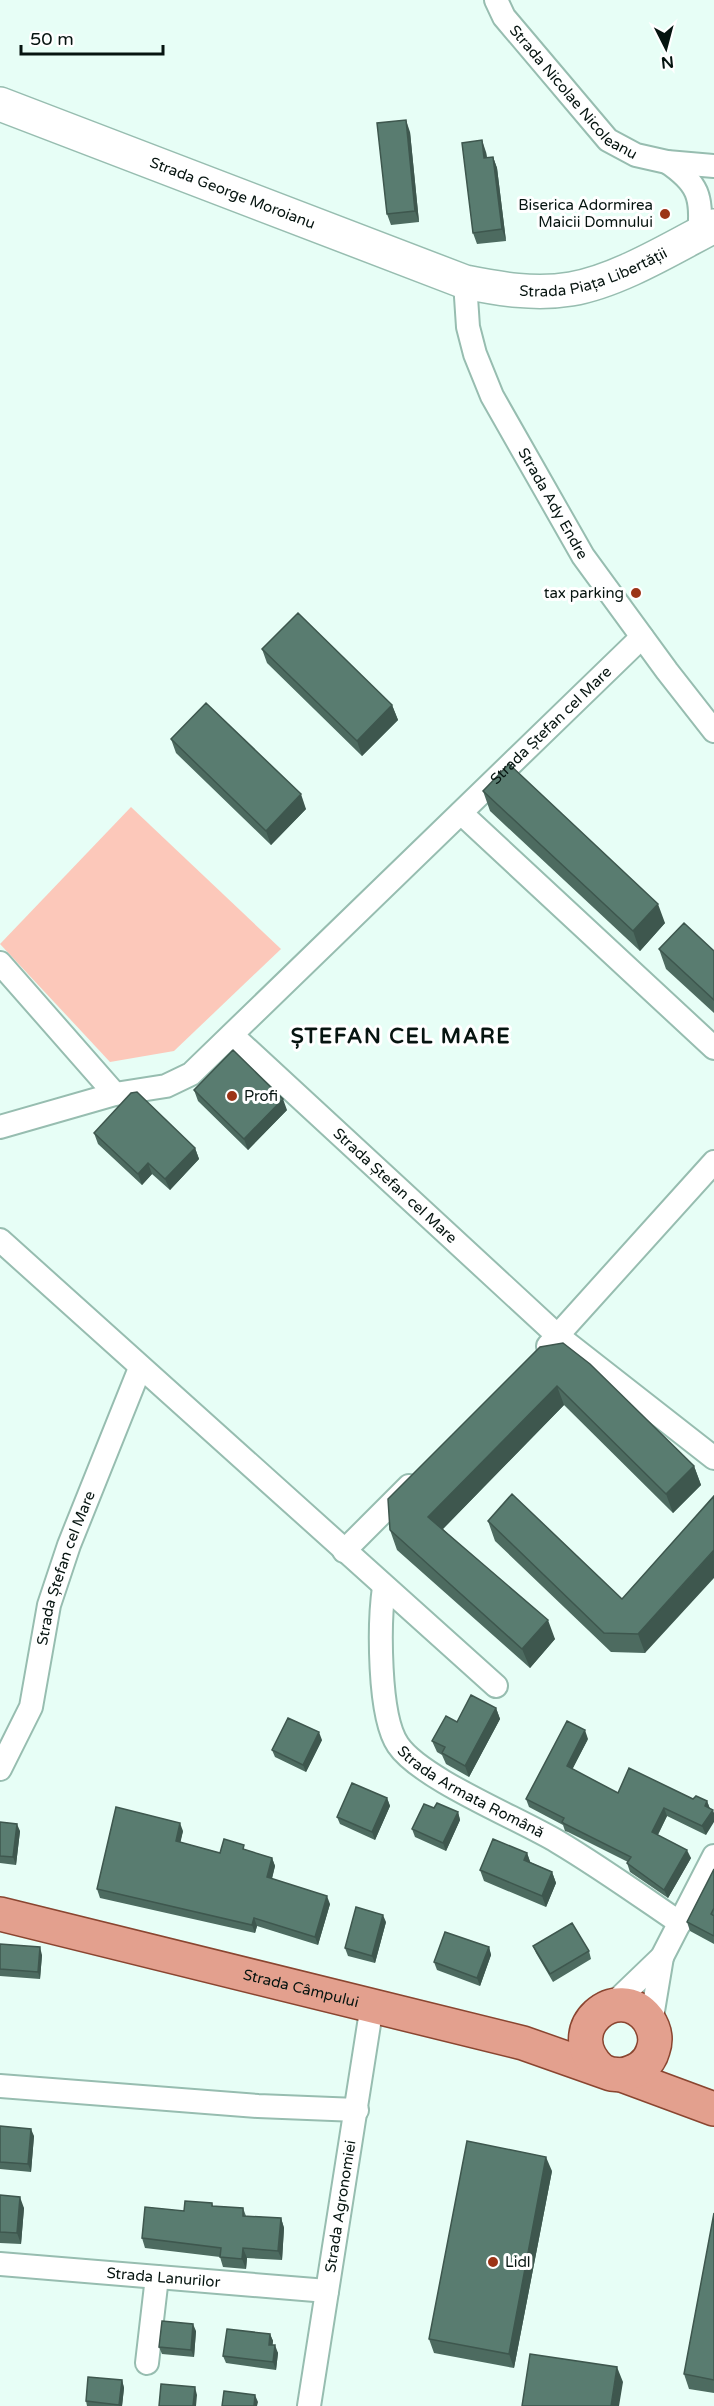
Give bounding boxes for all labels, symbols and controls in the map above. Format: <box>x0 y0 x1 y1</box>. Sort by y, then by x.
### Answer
scale bar <box>21 18 164 56</box>
north arrow <box>636 18 696 78</box>
street label: Strada Nicolae Nicoleanu <box>506 21 640 163</box>
text: 50 m <box>30 28 74 50</box>
text: N <box>660 51 675 73</box>
street label: Strada George Moroianu <box>147 153 318 233</box>
place label: Biserica Adormirea Maicii Domnului <box>518 196 653 231</box>
marker: Biserica Adormirea Maicii Domnului <box>658 207 672 221</box>
street label: Strada Piața Libertății <box>519 244 670 301</box>
street label: Strada Ady Endre <box>514 445 592 562</box>
place label: tax parking <box>544 584 624 602</box>
marker: tax parking <box>629 586 643 600</box>
street label: Strada Ștefan cel Mare <box>486 663 615 788</box>
district label: ȘTEFAN CEL MARE <box>291 1024 511 1049</box>
place label: Profi <box>244 1087 278 1105</box>
marker: Profi <box>225 1089 239 1103</box>
street label: Strada Ștefan cel Mare <box>330 1124 461 1247</box>
street label: Strada Ștefan cel Mare <box>33 1488 99 1647</box>
street label: Strada Armata Română <box>394 1742 547 1842</box>
street label: Strada Câmpului <box>241 1965 361 2011</box>
street label: Strada Agronomiei <box>321 2139 360 2274</box>
place label: Lidl <box>505 2253 531 2271</box>
marker: Lidl <box>486 2255 500 2269</box>
street label: Strada Lanurilor <box>106 2264 221 2291</box>

